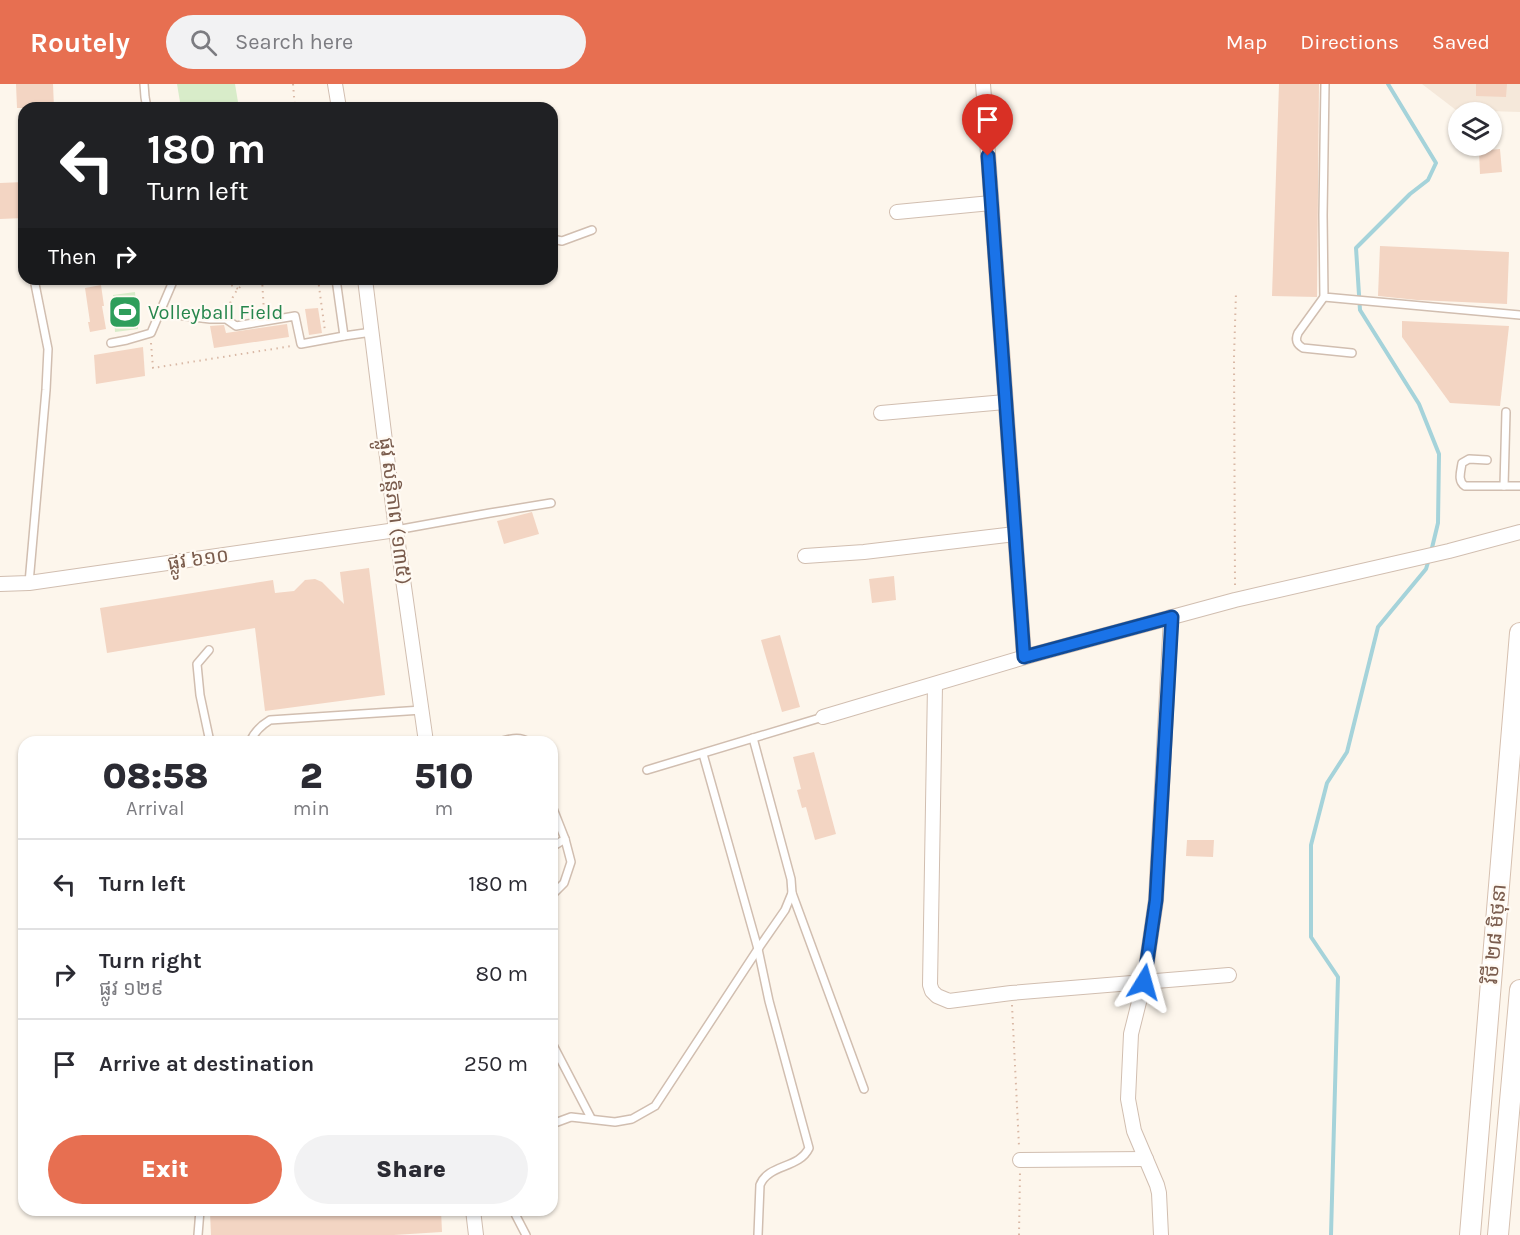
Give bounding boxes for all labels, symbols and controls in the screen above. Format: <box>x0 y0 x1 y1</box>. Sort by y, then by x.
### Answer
search box <box>166 15 586 69</box>
text: Routely <box>30 26 130 59</box>
icon: search <box>187 26 220 59</box>
text: Search here <box>235 29 353 55</box>
text: Map <box>1226 30 1267 54</box>
text: Directions <box>1300 30 1399 54</box>
text: Saved <box>1432 30 1490 54</box>
pin <box>962 94 1013 156</box>
map controls <box>1448 102 1502 156</box>
button: layers <box>1448 102 1502 156</box>
icon: arrive <box>971 103 1004 136</box>
text: 180 m <box>147 124 266 174</box>
icon: left <box>48 126 126 204</box>
text: Turn left <box>147 175 248 207</box>
icon: right <box>109 240 142 273</box>
text: Then <box>48 244 97 270</box>
sports icon: Volleyball Field <box>107 294 143 330</box>
place label: Volleyball Field <box>148 301 283 324</box>
street label: ផ្លូវ សន្តិភាព (១៣៥) <box>368 436 416 587</box>
street label: ផ្លូវ ៦១០ <box>166 543 231 582</box>
text: 08:58 <box>102 755 208 797</box>
text: 2 <box>300 755 323 797</box>
text: 510 <box>414 755 474 797</box>
text: Arrival <box>126 797 185 820</box>
text: min <box>293 797 330 820</box>
text: m <box>434 797 453 820</box>
icon: left <box>48 868 81 901</box>
text: Turn left <box>99 871 186 897</box>
text: 180 m <box>468 871 528 897</box>
street label: វិថី ២៨ មិថុនា <box>1478 883 1512 985</box>
text: Turn right <box>99 948 202 974</box>
position arrow <box>1112 950 1176 1014</box>
icon: right <box>48 958 81 991</box>
text: 80 m <box>476 961 528 987</box>
text: ផ្លូវ ១២៩ <box>99 977 163 1000</box>
icon: arrive <box>48 1048 81 1081</box>
text: Arrive at destination <box>99 1051 314 1077</box>
text: 250 m <box>464 1051 528 1077</box>
button: Exit <box>48 1135 282 1204</box>
button: Share <box>294 1135 528 1204</box>

